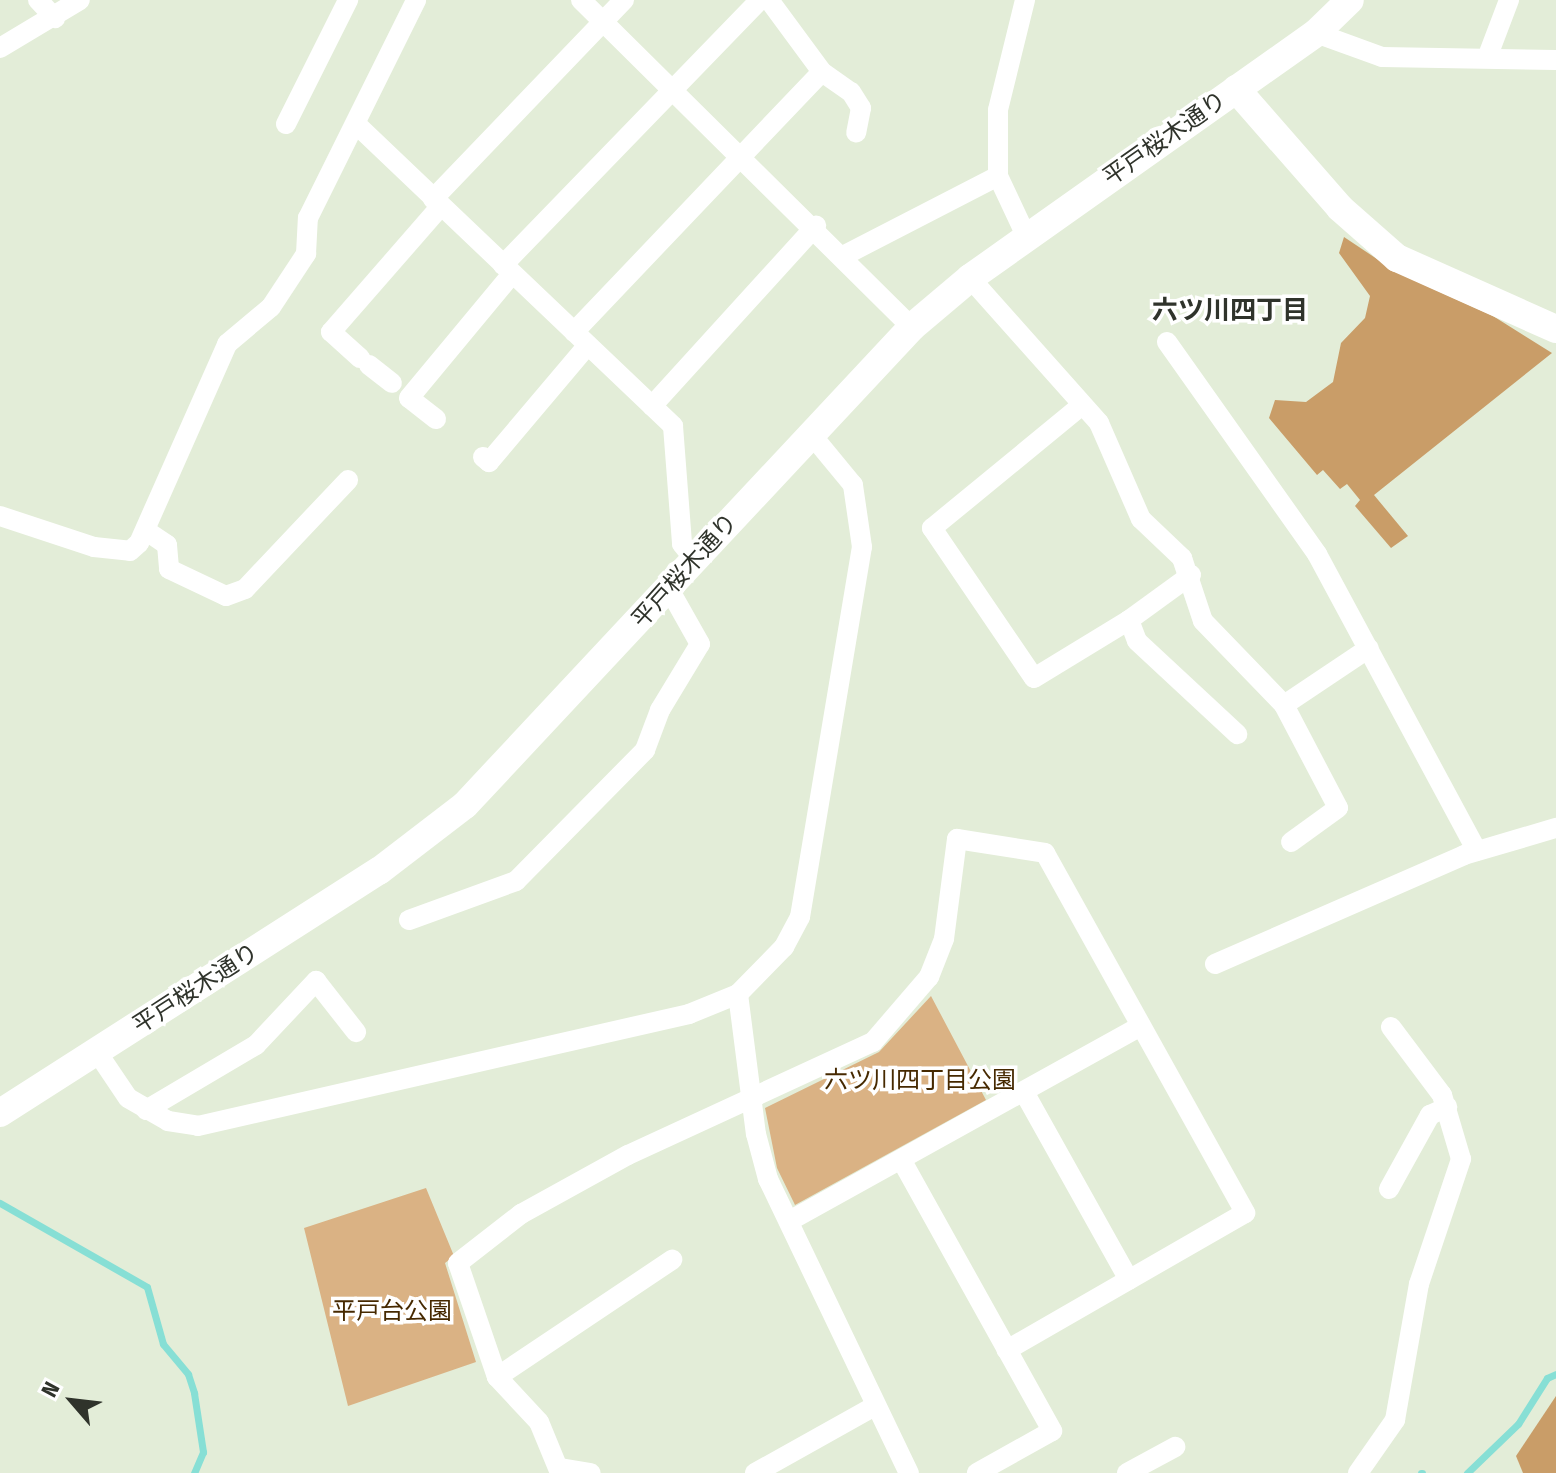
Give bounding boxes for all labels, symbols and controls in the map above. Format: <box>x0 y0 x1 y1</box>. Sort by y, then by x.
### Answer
street label: 平戸桜木通り <box>1098 86 1232 192</box>
district label: 六ツ川四丁目 <box>1152 295 1308 327</box>
street label: 平戸桜木通り <box>626 508 744 634</box>
street label: 平戸桜木通り <box>128 938 264 1040</box>
park label: 六ツ川四丁目公園 <box>824 1067 1016 1095</box>
park label: 平戸台公園 <box>332 1298 452 1326</box>
north arrow <box>32 1361 112 1441</box>
text: N <box>35 1377 65 1402</box>

